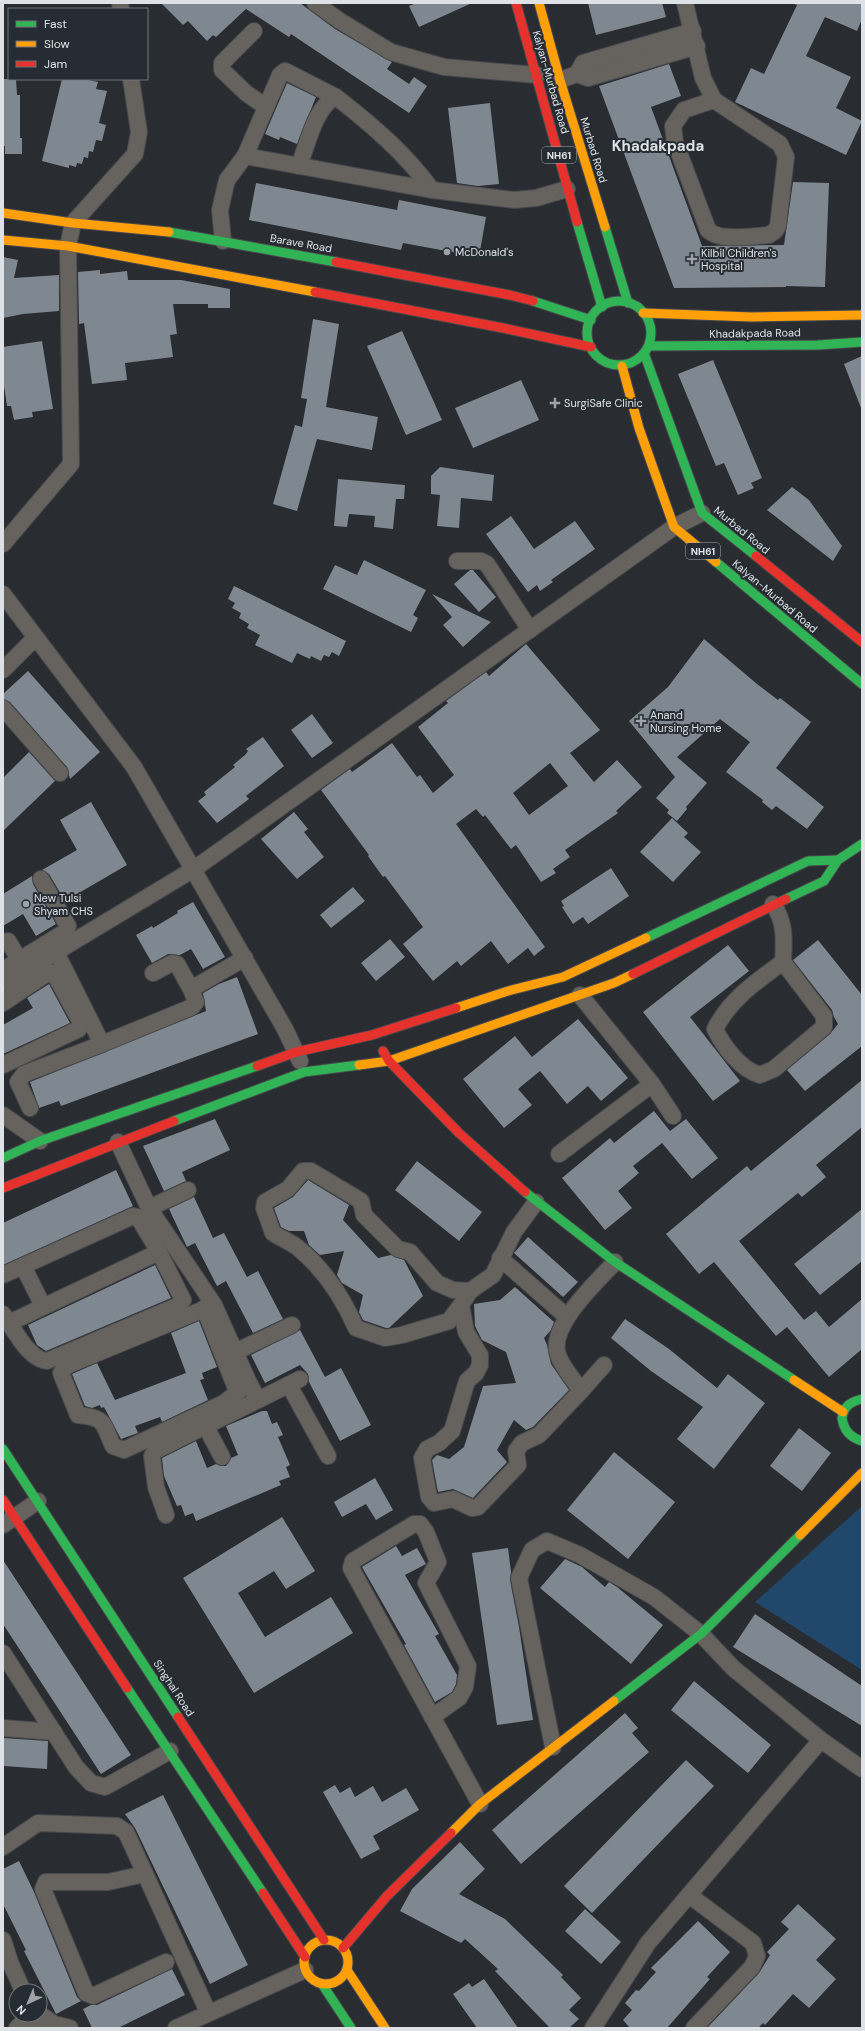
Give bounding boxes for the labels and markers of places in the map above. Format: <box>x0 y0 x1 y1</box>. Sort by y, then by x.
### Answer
place label: McDonald's <box>455 245 514 259</box>
place label: Kilbil Children's Hospital <box>701 246 777 273</box>
marker: McDonald's <box>442 247 452 257</box>
marker: Kilbil Children's Hospital <box>686 253 698 265</box>
place label: SurgiSafe Clinic <box>564 396 643 410</box>
marker: SurgiSafe Clinic <box>549 397 561 409</box>
place label: Anand Nursing Home <box>650 708 722 735</box>
marker: Anand Nursing Home <box>635 715 647 727</box>
place label: New Tulsi Shyam CHS <box>34 891 93 918</box>
marker: New Tulsi Shyam CHS <box>21 899 31 909</box>

